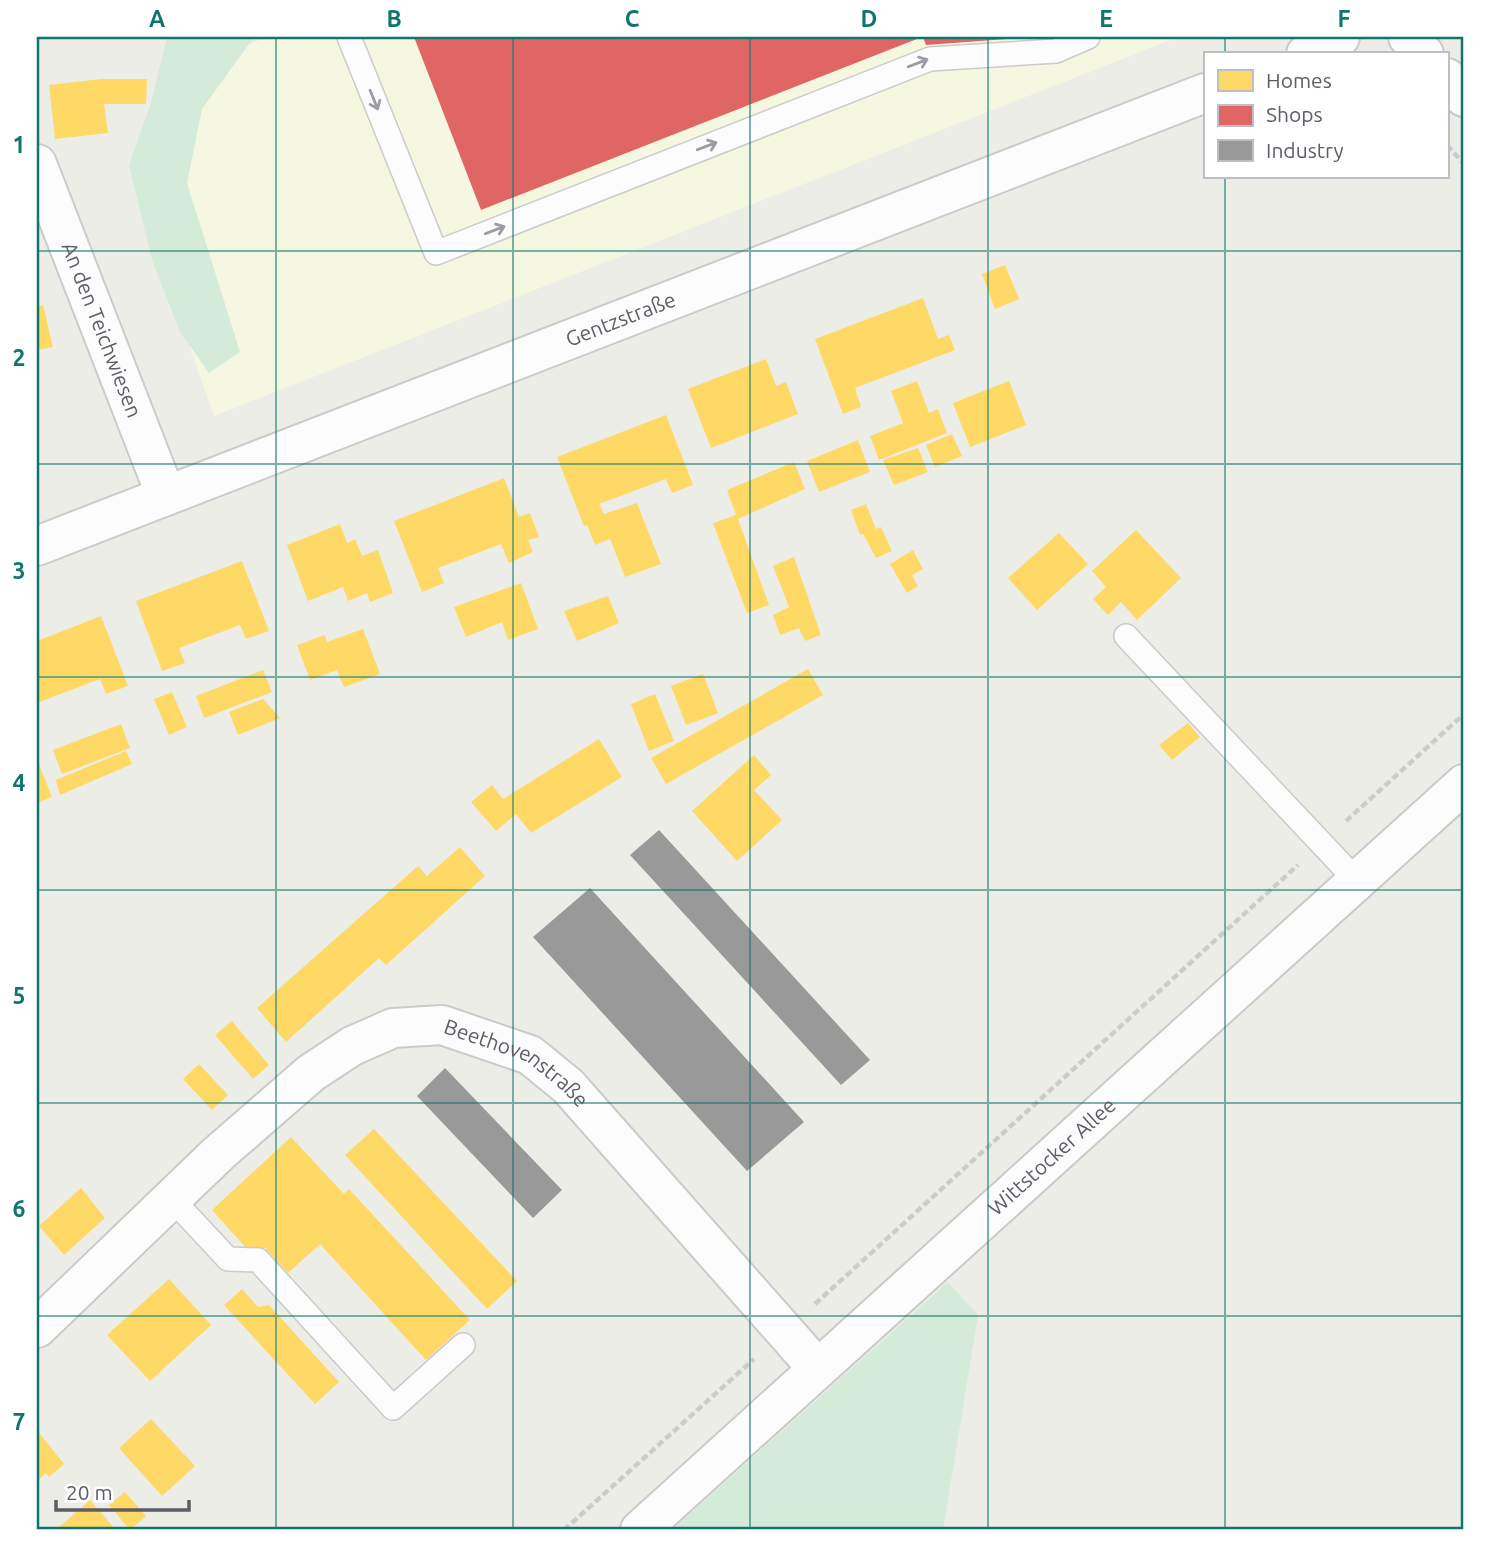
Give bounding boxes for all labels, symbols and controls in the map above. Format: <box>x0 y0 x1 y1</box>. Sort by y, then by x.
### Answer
text: A <box>149 6 165 31</box>
text: B <box>386 6 402 31</box>
text: C <box>625 6 640 31</box>
text: D <box>861 6 877 31</box>
text: E <box>1099 6 1113 31</box>
text: F <box>1338 6 1351 31</box>
legend <box>1204 52 1448 178</box>
one-way arrow <box>907 56 929 69</box>
text: Homes <box>1266 68 1332 92</box>
one-way arrow <box>369 89 382 110</box>
text: Shops <box>1266 102 1323 126</box>
text: 1 <box>13 132 25 157</box>
text: Industry <box>1266 138 1344 162</box>
one-way arrow <box>695 139 717 152</box>
one-way arrow <box>483 222 505 235</box>
street label: An den Teichwiesen <box>58 239 147 421</box>
street label: Gentzstraße <box>562 287 679 351</box>
text: 2 <box>13 345 25 370</box>
text: 3 <box>13 558 25 583</box>
text: 4 <box>13 770 26 795</box>
text: 5 <box>13 983 25 1008</box>
street label: Beethovenstraße <box>441 1014 594 1111</box>
street label: Wittstocker Allee <box>983 1092 1120 1220</box>
text: 6 <box>13 1196 26 1221</box>
text: 7 <box>13 1409 25 1434</box>
scale bar <box>56 1469 189 1513</box>
text: 20 m <box>66 1480 113 1504</box>

